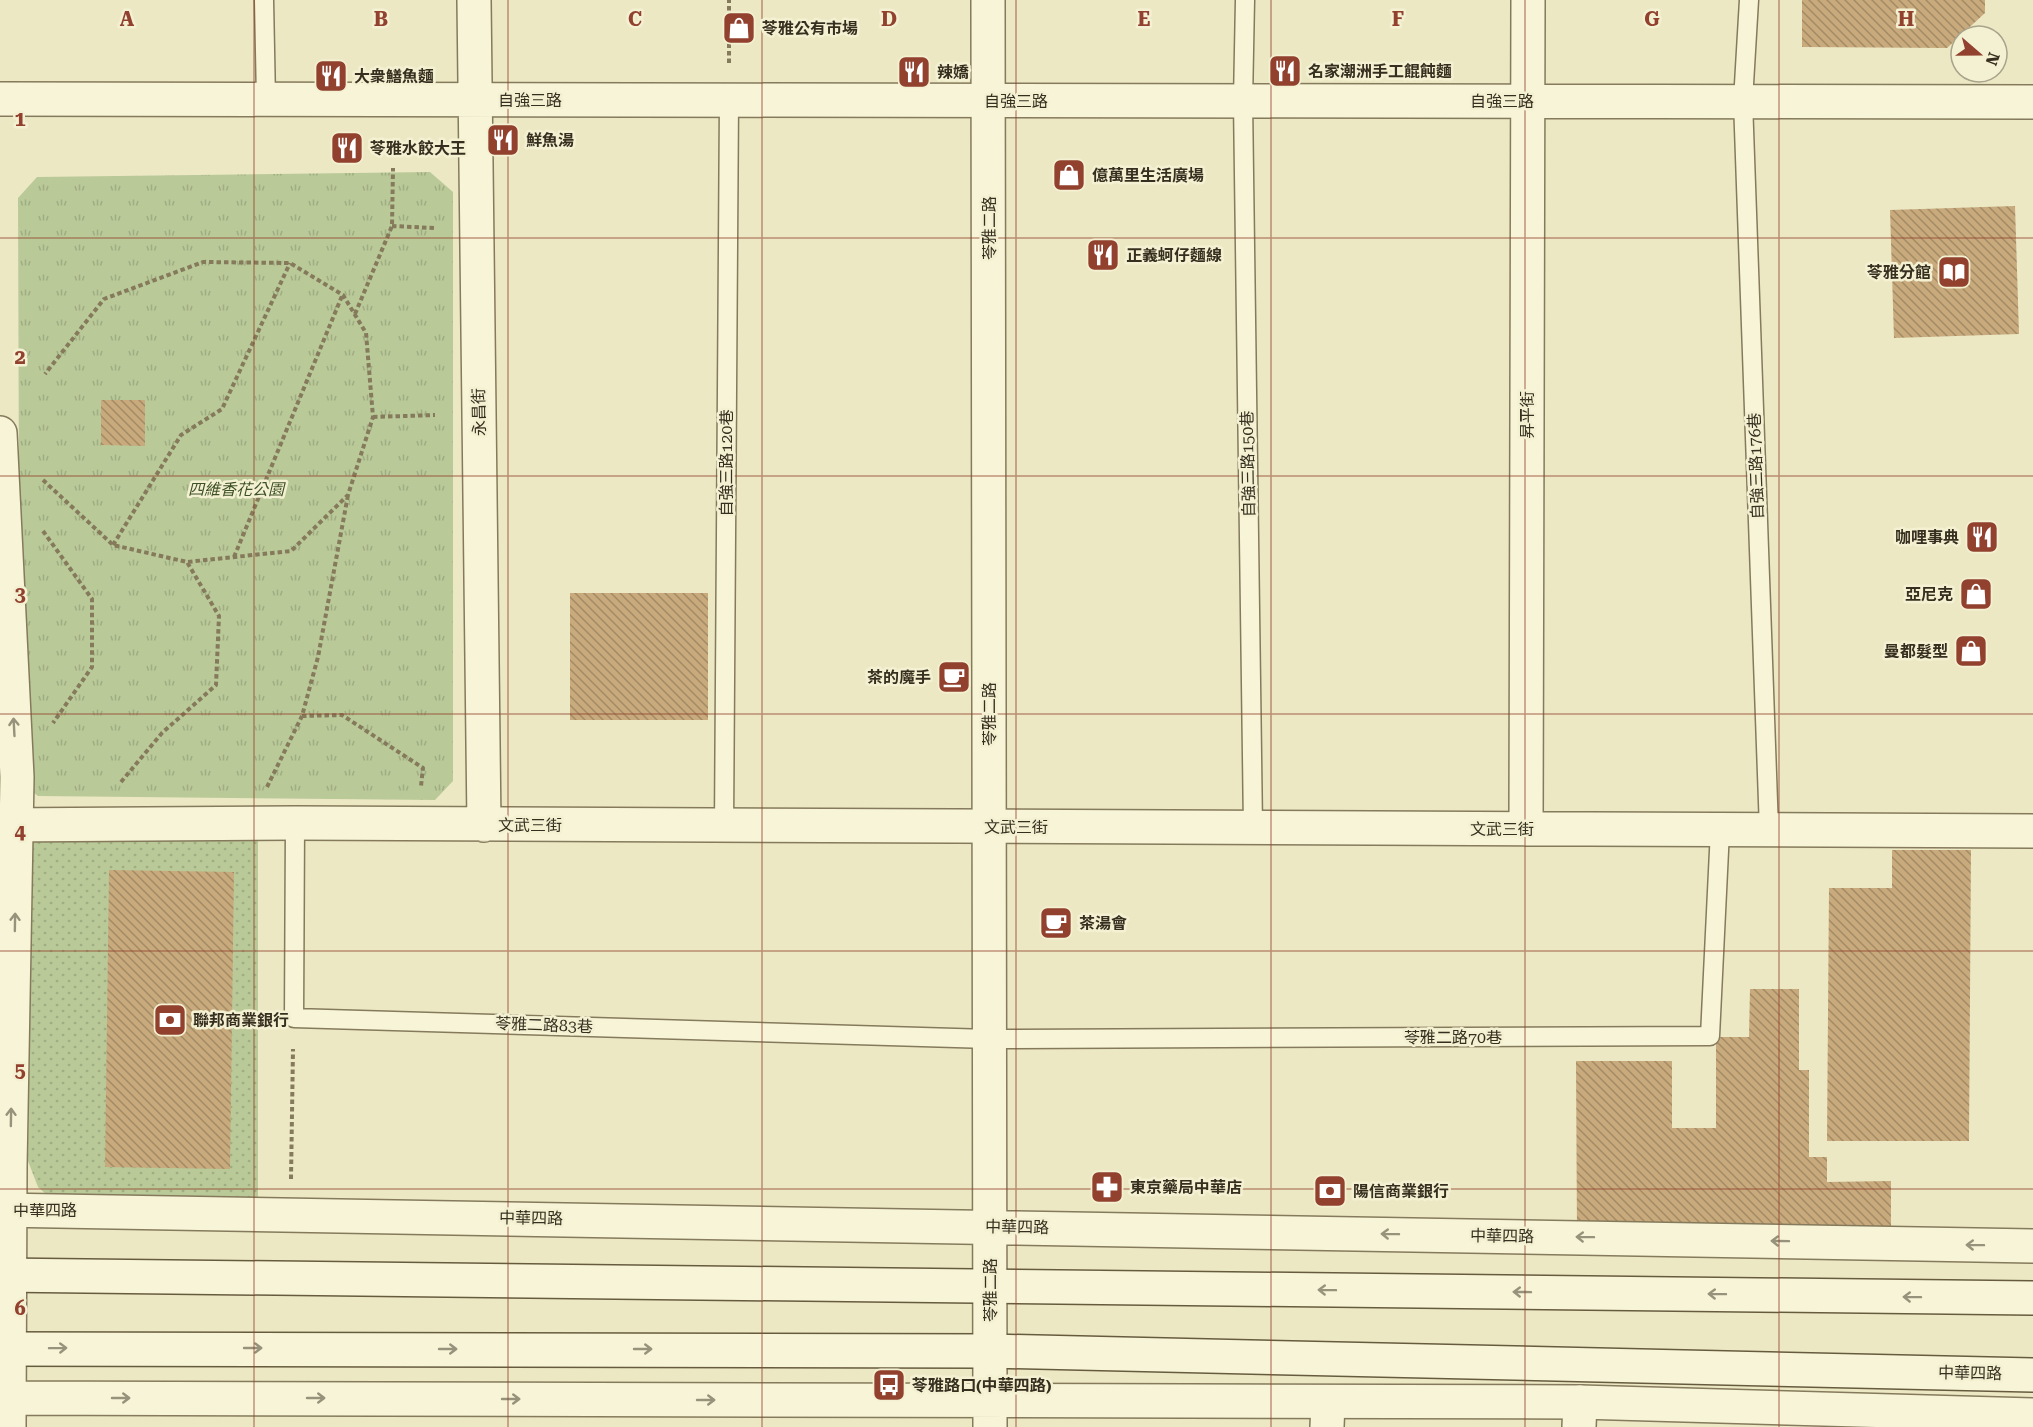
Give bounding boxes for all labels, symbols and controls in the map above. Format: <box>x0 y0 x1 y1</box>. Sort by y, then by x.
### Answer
text: A <box>120 7 135 31</box>
text: B <box>374 7 388 31</box>
text: C <box>628 7 642 31</box>
text: D <box>881 7 897 31</box>
text: E <box>1138 7 1151 31</box>
text: F <box>1392 7 1404 31</box>
text: G <box>1644 7 1660 31</box>
text: H <box>1898 7 1914 31</box>
shop icon: 苓雅公有市場 <box>721 10 757 46</box>
place label: 苓雅公有市場 <box>762 19 858 38</box>
north arrow <box>1949 24 2009 84</box>
text: N <box>1982 50 2004 68</box>
restaurant icon: 名家潮洲手工餛飩麵 <box>1267 53 1303 89</box>
restaurant icon: 辣嬌 <box>896 54 932 90</box>
restaurant icon: 大衆鱔魚麵 <box>313 58 349 94</box>
place label: 名家潮洲手工餛飩麵 <box>1308 62 1452 81</box>
place label: 辣嬌 <box>937 63 969 82</box>
place label: 大衆鱔魚麵 <box>354 67 434 86</box>
street label: 自強三路 <box>498 91 562 110</box>
street label: 自強三路 <box>984 92 1048 111</box>
street label: 自強三路 <box>1470 92 1534 111</box>
text: 1 <box>14 107 26 131</box>
restaurant icon: 鮮魚湯 <box>485 122 521 158</box>
restaurant icon: 苓雅水餃大王 <box>329 130 365 166</box>
place label: 鮮魚湯 <box>526 131 574 150</box>
place label: 苓雅水餃大王 <box>370 139 466 158</box>
shop icon: 億萬里生活廣場 <box>1051 157 1087 193</box>
place label: 億萬里生活廣場 <box>1092 166 1204 185</box>
street label: 苓雅二路 <box>980 196 999 260</box>
restaurant icon: 正義蚵仔麵線 <box>1085 237 1121 273</box>
place label: 正義蚵仔麵線 <box>1126 246 1222 265</box>
library icon: 苓雅分館 <box>1936 254 1972 290</box>
place label: 苓雅分館 <box>1867 263 1931 282</box>
text: 2 <box>14 345 26 369</box>
street label: 永昌街 <box>469 388 489 436</box>
street label: 昇平街 <box>1518 391 1537 439</box>
street label: 自強三路120巷 <box>717 410 736 516</box>
street label: 自強三路150巷 <box>1238 410 1258 518</box>
street label: 自強三路176巷 <box>1745 412 1767 520</box>
park label: 四維香花公園 <box>188 480 286 499</box>
restaurant icon: 咖哩事典 <box>1964 519 2000 555</box>
place label: 咖哩事典 <box>1895 528 1959 547</box>
shop icon: 亞尼克 <box>1958 576 1994 612</box>
text: 3 <box>14 582 26 606</box>
place label: 亞尼克 <box>1905 585 1953 604</box>
shop icon: 曼都髮型 <box>1953 633 1989 669</box>
place label: 曼都髮型 <box>1884 642 1948 661</box>
cafe icon: 茶的魔手 <box>936 659 972 695</box>
place label: 茶的魔手 <box>867 668 931 687</box>
street label: 苓雅二路 <box>980 682 999 746</box>
one-way arrow <box>9 717 20 737</box>
street label: 文武三街 <box>498 816 562 835</box>
street label: 文武三街 <box>984 818 1048 837</box>
text: 4 <box>14 820 26 844</box>
street label: 文武三街 <box>1470 820 1534 839</box>
cafe icon: 茶湯會 <box>1038 905 1074 941</box>
one-way arrow <box>9 912 20 932</box>
place label: 茶湯會 <box>1079 914 1127 933</box>
bank icon: 聯邦商業銀行 <box>152 1002 188 1038</box>
place label: 聯邦商業銀行 <box>193 1011 289 1030</box>
street label: 苓雅二路83巷 <box>495 1014 593 1036</box>
street label: 苓雅二路70巷 <box>1404 1028 1502 1047</box>
text: 5 <box>14 1058 26 1082</box>
one-way arrow <box>5 1107 17 1127</box>
pharmacy icon: 東京藥局中華店 <box>1089 1169 1125 1205</box>
bank icon: 陽信商業銀行 <box>1312 1173 1348 1209</box>
place label: 東京藥局中華店 <box>1130 1178 1242 1197</box>
place label: 陽信商業銀行 <box>1353 1182 1449 1201</box>
street label: 中華四路 <box>13 1201 77 1220</box>
street label: 中華四路 <box>499 1208 563 1228</box>
street label: 中華四路 <box>985 1217 1049 1237</box>
street label: 中華四路 <box>1470 1226 1534 1246</box>
one-way arrow <box>1380 1228 1400 1240</box>
one-way arrow <box>1575 1232 1595 1243</box>
one-way arrow <box>1770 1235 1790 1247</box>
one-way arrow <box>1965 1239 1985 1250</box>
street label: 苓雅二路 <box>981 1258 1000 1322</box>
one-way arrow <box>1317 1284 1337 1296</box>
one-way arrow <box>1512 1286 1532 1298</box>
one-way arrow <box>1707 1289 1727 1300</box>
one-way arrow <box>1902 1291 1922 1303</box>
text: 6 <box>14 1296 26 1320</box>
one-way arrow <box>48 1342 68 1354</box>
one-way arrow <box>243 1342 263 1354</box>
one-way arrow <box>438 1343 458 1355</box>
one-way arrow <box>633 1343 653 1355</box>
street label: 中華四路 <box>1938 1363 2002 1383</box>
bus stop icon: 苓雅路口(中華四路) <box>871 1367 907 1403</box>
place label: 苓雅路口(中華四路) <box>912 1376 1052 1395</box>
one-way arrow <box>111 1392 131 1404</box>
one-way arrow <box>306 1392 326 1404</box>
one-way arrow <box>501 1393 521 1405</box>
one-way arrow <box>696 1394 716 1406</box>

